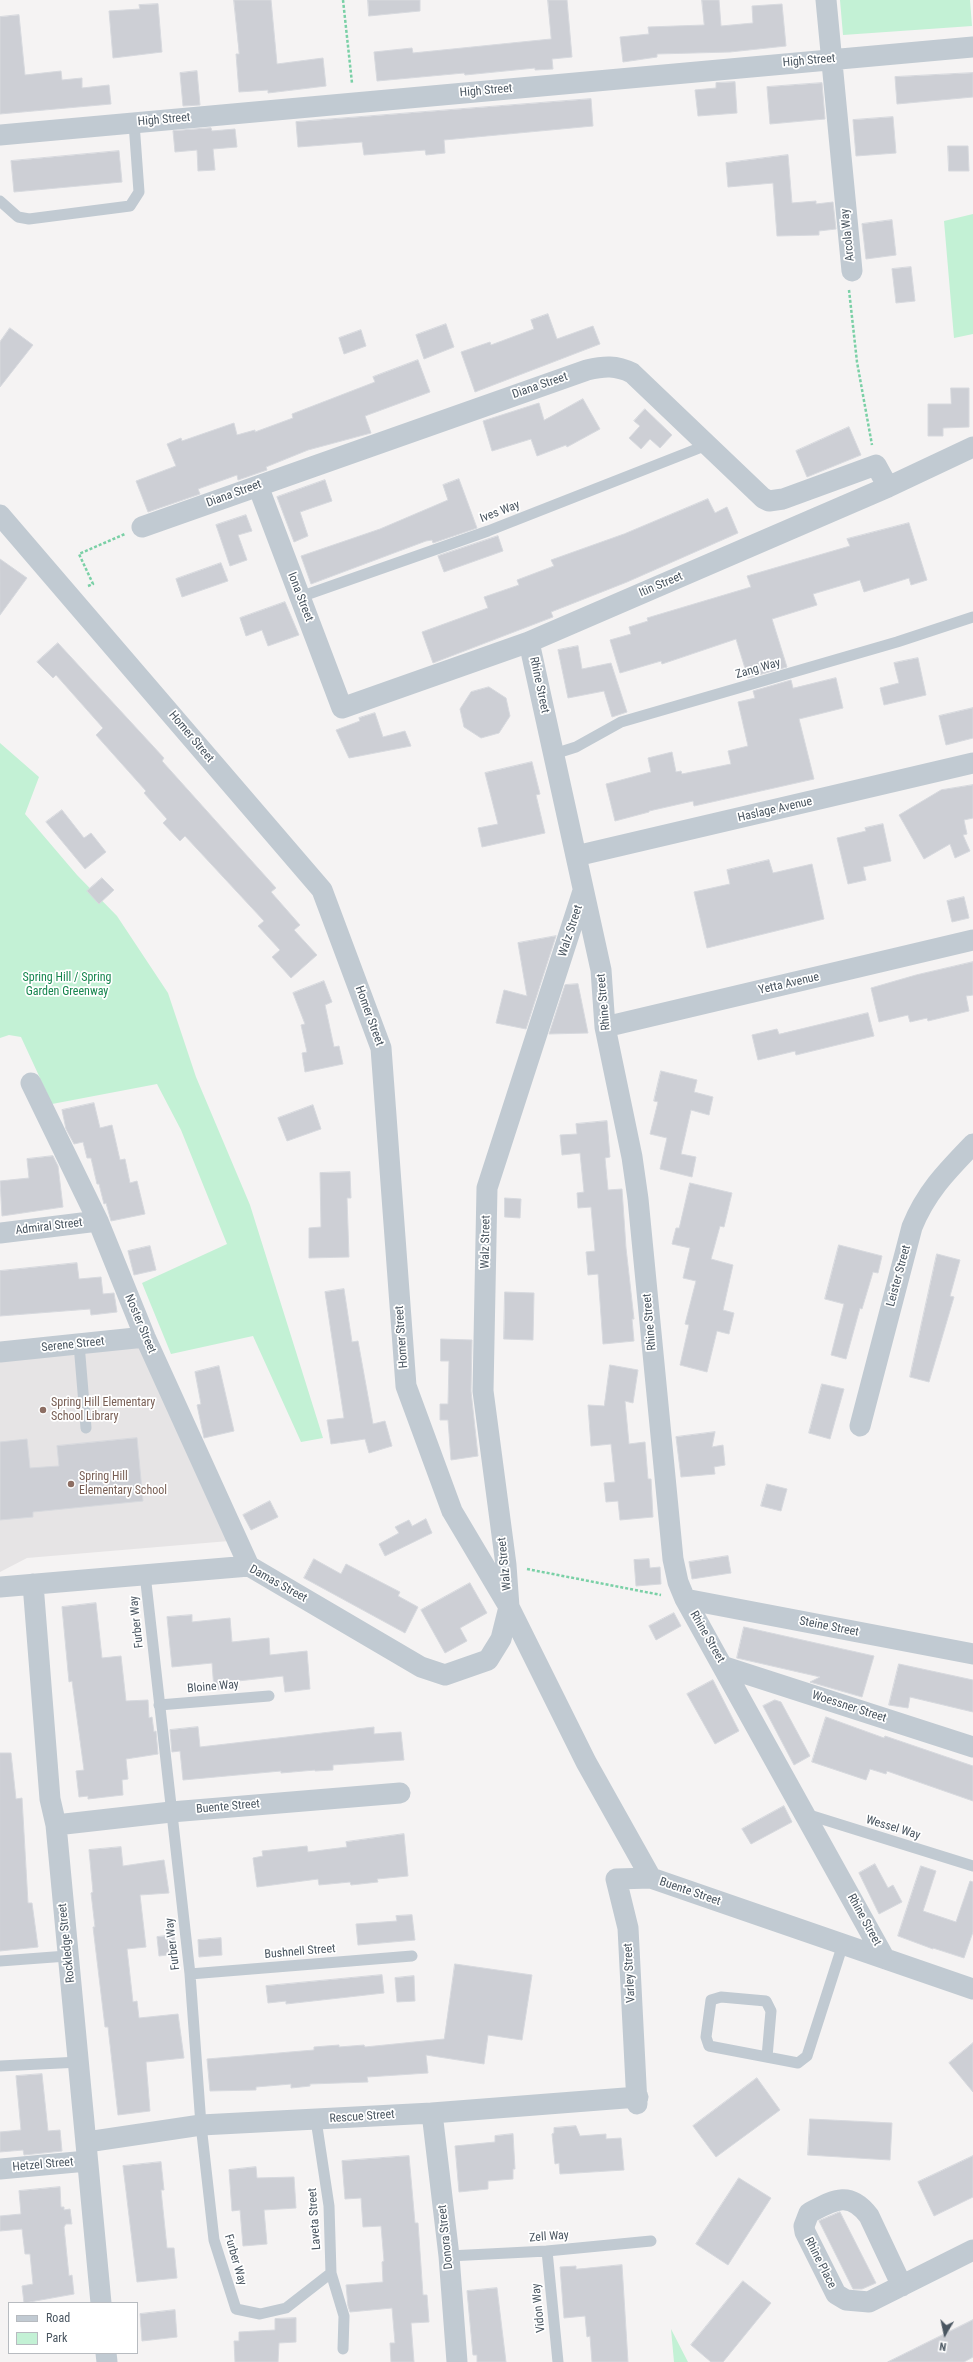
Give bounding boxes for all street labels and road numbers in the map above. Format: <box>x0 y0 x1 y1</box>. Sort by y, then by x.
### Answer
street label: High Street <box>782 52 836 70</box>
street label: High Street <box>459 82 513 100</box>
street label: High Street <box>137 111 191 129</box>
street label: Arcola Way <box>838 208 858 262</box>
street label: Diana Street <box>510 370 570 402</box>
street label: Diana Street <box>204 477 264 511</box>
street label: Ives Way <box>478 498 522 526</box>
street label: Itin Street <box>637 569 685 601</box>
street label: Iona Street <box>284 570 316 624</box>
street label: Rhine Street <box>526 656 552 714</box>
street label: Zang Way <box>734 656 782 682</box>
street label: Homer Street <box>165 708 217 766</box>
street label: Haslage Avenue <box>736 794 814 826</box>
street label: Walz Street <box>556 903 586 959</box>
street label: Yetta Avenue <box>757 970 821 998</box>
street label: Rhine Street <box>594 973 614 1031</box>
street label: Homer Street <box>352 984 386 1048</box>
street label: Walz Street <box>478 1215 494 1269</box>
street label: Admiral Street <box>15 1216 83 1238</box>
street label: Leister Street <box>884 1244 914 1308</box>
street label: Noster Street <box>121 1292 159 1356</box>
street label: Rhine Street <box>640 1293 660 1351</box>
street label: Homer Street <box>393 1305 411 1369</box>
street label: Serene Street <box>41 1335 105 1355</box>
street label: Walz Street <box>495 1537 515 1591</box>
street label: Damas Street <box>247 1562 309 1606</box>
street label: Furber Way <box>127 1595 147 1649</box>
street label: Rhine Street <box>686 1609 728 1665</box>
street label: Steine Street <box>798 1614 860 1640</box>
street label: Bloine Way <box>187 1678 239 1696</box>
street label: Woessner Street <box>810 1688 888 1726</box>
street label: Buente Street <box>196 1797 260 1817</box>
street label: Wessel Way <box>864 1813 922 1843</box>
street label: Buente Street <box>657 1875 723 1909</box>
street label: Rhine Street <box>844 1891 884 1949</box>
street label: Rockledge Street <box>56 1902 78 1984</box>
street label: Furber Way <box>163 1917 183 1971</box>
street label: Bushnell Street <box>264 1942 336 1962</box>
street label: Varley Street <box>621 1943 639 2003</box>
street label: Rescue Street <box>329 2108 395 2126</box>
street label: Hetzel Street <box>12 2155 74 2175</box>
street label: Laveta Street <box>306 2187 324 2251</box>
street label: Donora Street <box>435 2204 457 2270</box>
street label: Zell Way <box>529 2228 569 2246</box>
street label: Furber Way <box>221 2233 249 2287</box>
street label: Rhine Place <box>801 2235 839 2291</box>
street label: Vidon Way <box>529 2283 549 2333</box>

